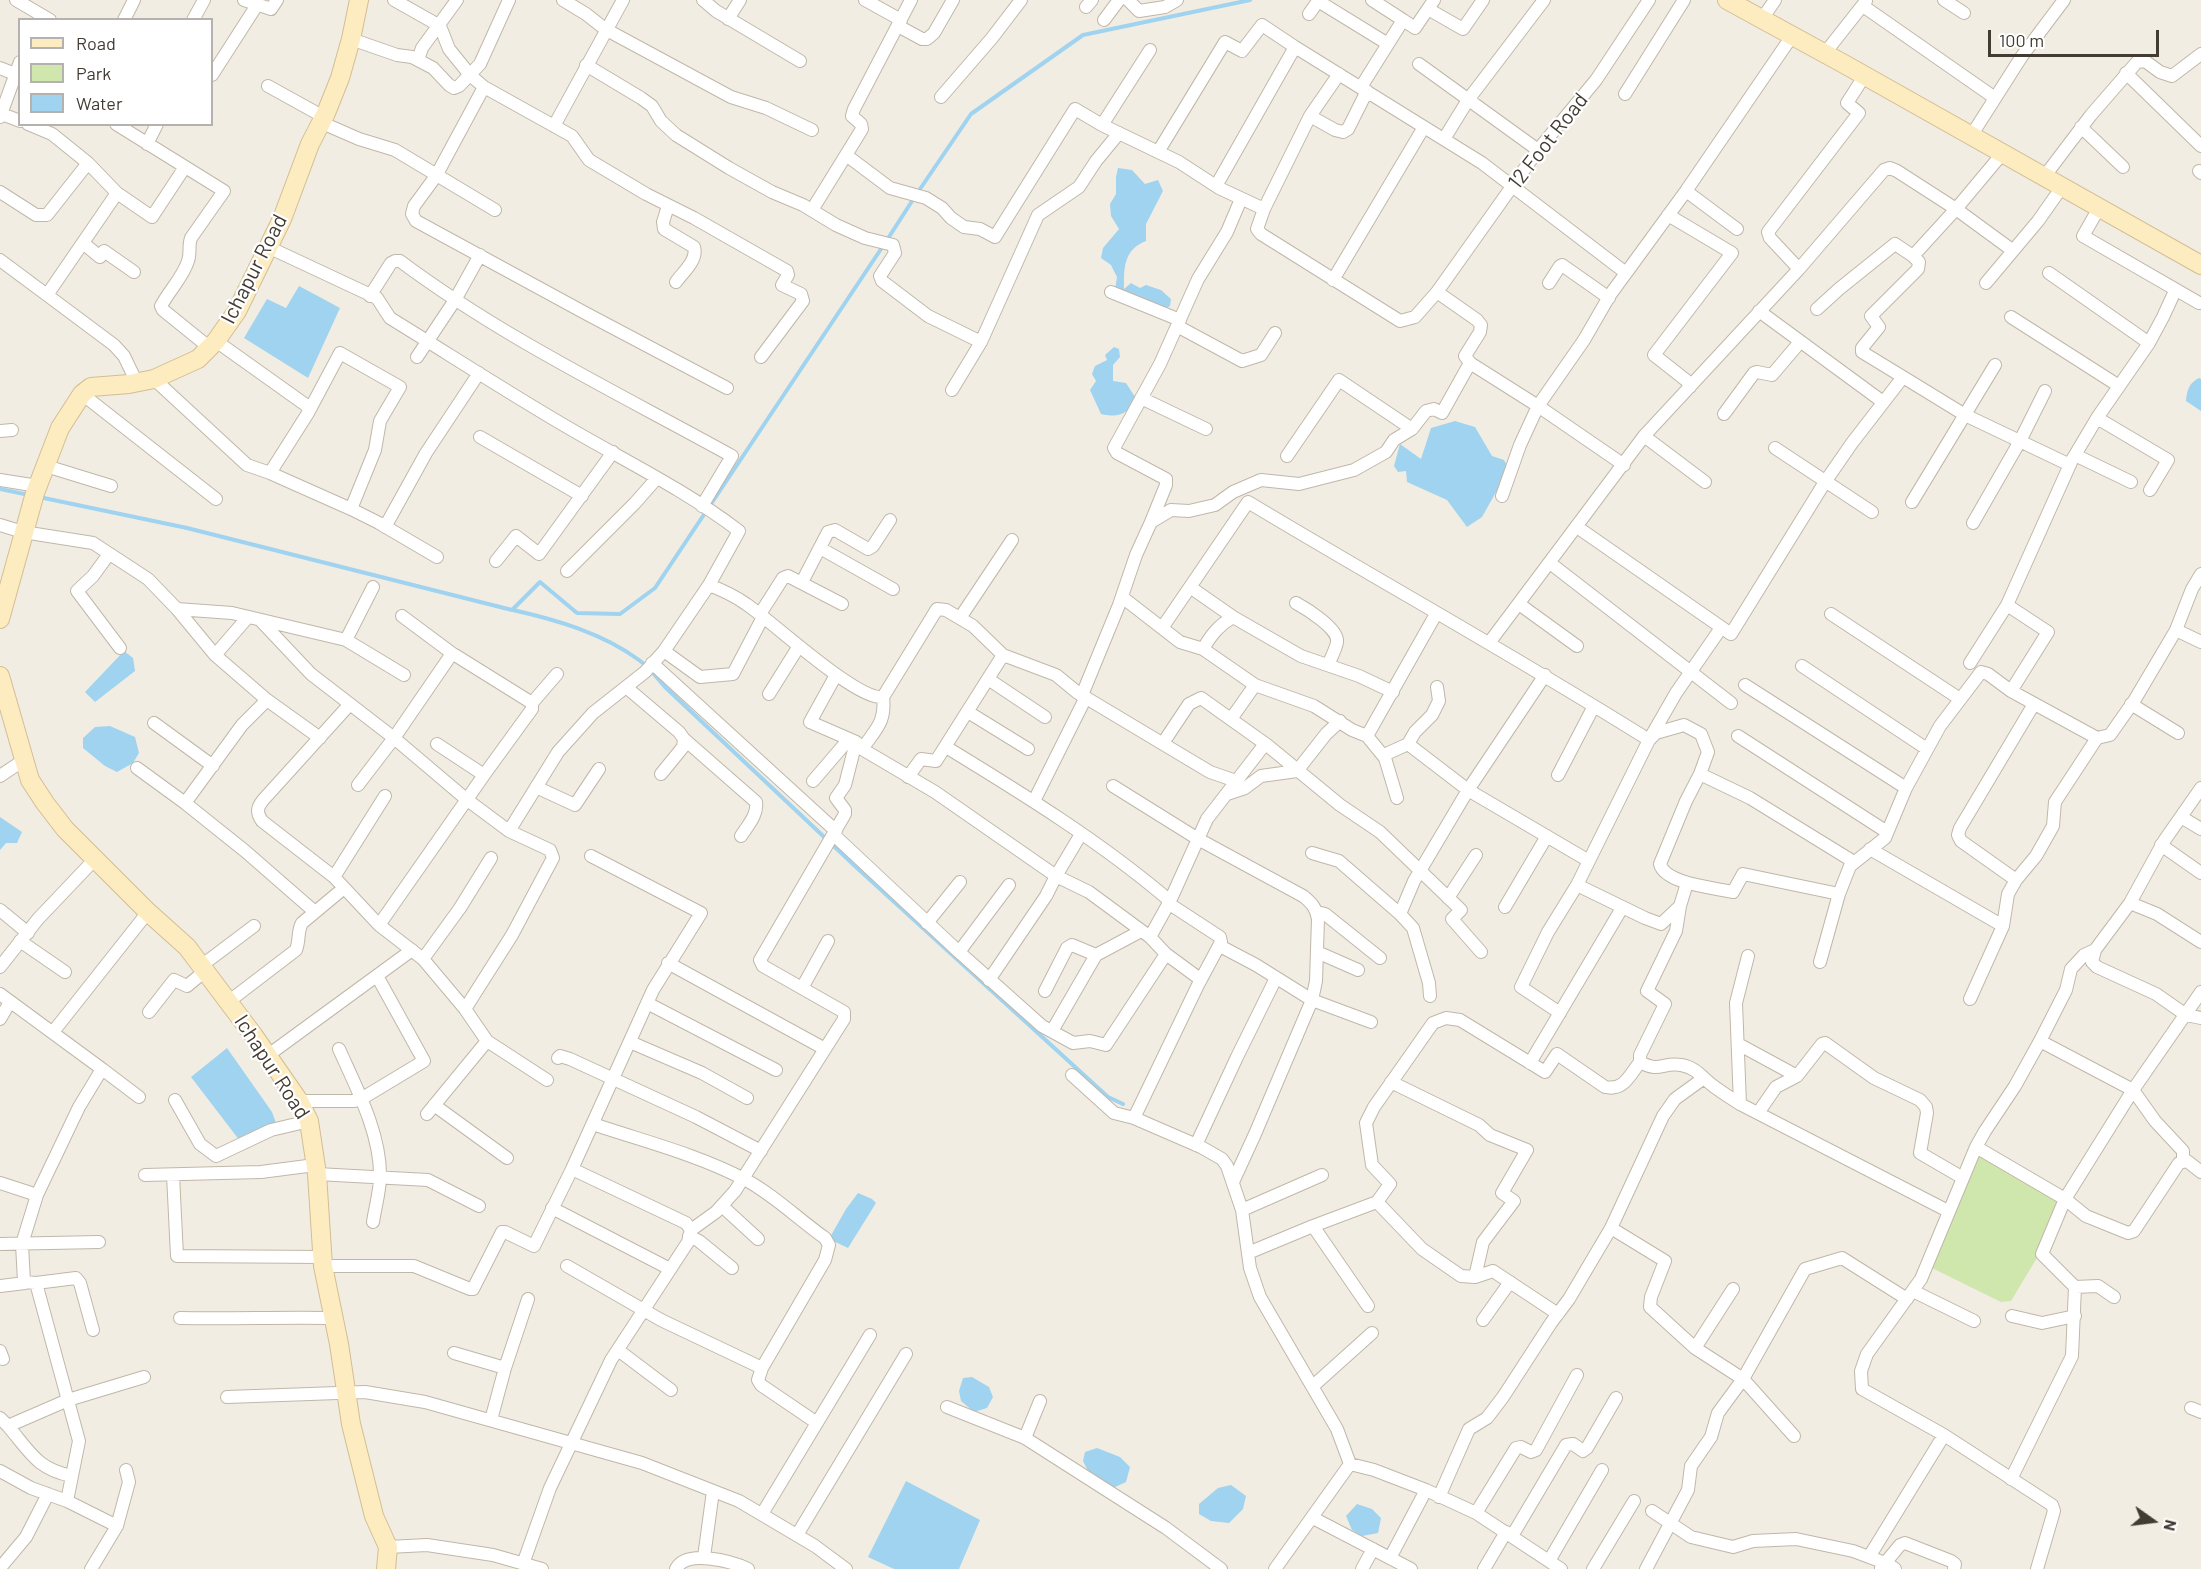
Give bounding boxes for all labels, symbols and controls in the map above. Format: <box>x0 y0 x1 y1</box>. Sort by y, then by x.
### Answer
legend <box>18 18 213 126</box>
scale bar <box>1991 18 2162 56</box>
text: 100 m <box>1999 29 2044 51</box>
text: Road <box>76 32 116 54</box>
text: Park <box>76 62 111 84</box>
street label: 12 Foot Road <box>1503 88 1593 194</box>
text: Water <box>76 92 123 114</box>
street label: Ichapur Road <box>216 210 292 328</box>
street label: Ichapur Road <box>229 1010 315 1124</box>
north arrow <box>2123 1491 2183 1551</box>
text: N <box>2160 1518 2181 1533</box>

